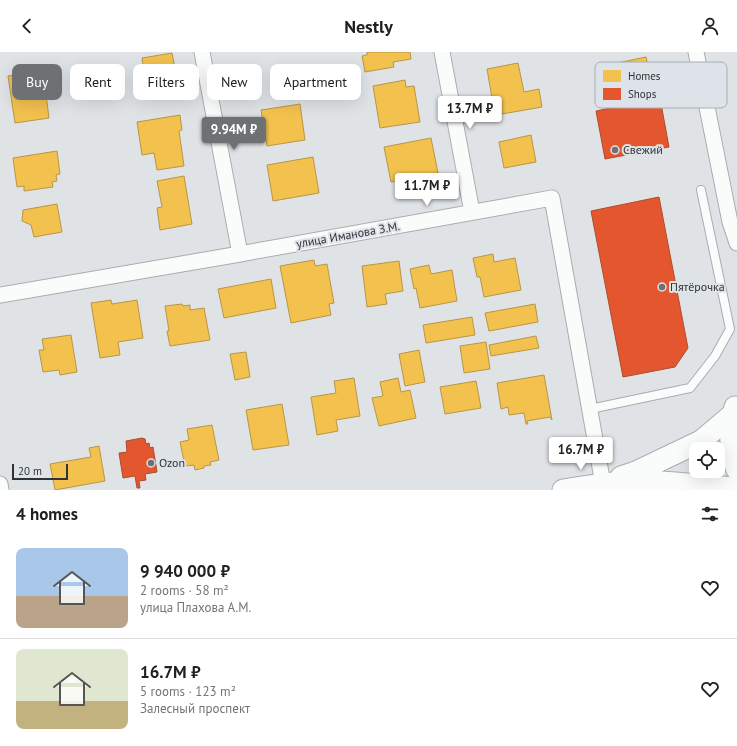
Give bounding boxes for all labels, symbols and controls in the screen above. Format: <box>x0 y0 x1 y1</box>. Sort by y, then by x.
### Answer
icon: back <box>16 15 38 37</box>
text: Nestly <box>344 15 393 38</box>
icon: person <box>699 15 721 37</box>
legend <box>595 62 727 108</box>
chip: Buy <box>12 64 62 100</box>
chip: Rent <box>70 64 125 100</box>
chip: Filters <box>133 64 199 100</box>
chip: New <box>207 64 262 100</box>
chip: Apartment <box>270 64 361 100</box>
text: Homes <box>628 69 661 83</box>
text: Shops <box>628 87 657 101</box>
pin: 13.7M ₽ <box>433 96 507 130</box>
text: 13.7M ₽ <box>447 100 493 117</box>
pin: 9.94M ₽ <box>197 117 271 151</box>
text: 9.94M ₽ <box>211 121 257 138</box>
place label: Свежий <box>623 142 663 157</box>
marker: Свежий <box>610 145 620 155</box>
pin: 11.7M ₽ <box>390 173 464 207</box>
text: 11.7M ₽ <box>404 177 450 194</box>
street label: улица Иманова З.М. <box>295 218 401 251</box>
place label: Пятёрочка <box>670 279 725 294</box>
marker: Пятёрочка <box>657 282 667 292</box>
pin: 16.7M ₽ <box>544 437 618 471</box>
text: 16.7M ₽ <box>558 441 604 458</box>
map controls <box>689 442 725 478</box>
button: locate <box>689 442 725 478</box>
place label: Ozon <box>159 455 185 470</box>
marker: Ozon <box>146 458 156 468</box>
scale bar <box>12 462 68 481</box>
text: 20 m <box>18 464 42 478</box>
text: 4 homes <box>16 503 78 525</box>
icon: filters <box>699 503 721 525</box>
text: 9 940 000 ₽ <box>140 560 230 582</box>
icon: home <box>48 564 96 612</box>
icon: heart <box>699 577 721 599</box>
text: 2 rooms · 58 m² <box>140 582 229 599</box>
text: улица Плахова А.М. <box>140 599 251 616</box>
text: 16.7M ₽ <box>140 661 201 683</box>
icon: home <box>48 665 96 713</box>
icon: heart <box>699 678 721 700</box>
text: 5 rooms · 123 m² <box>140 683 236 700</box>
text: Залесный проспект <box>140 700 250 717</box>

